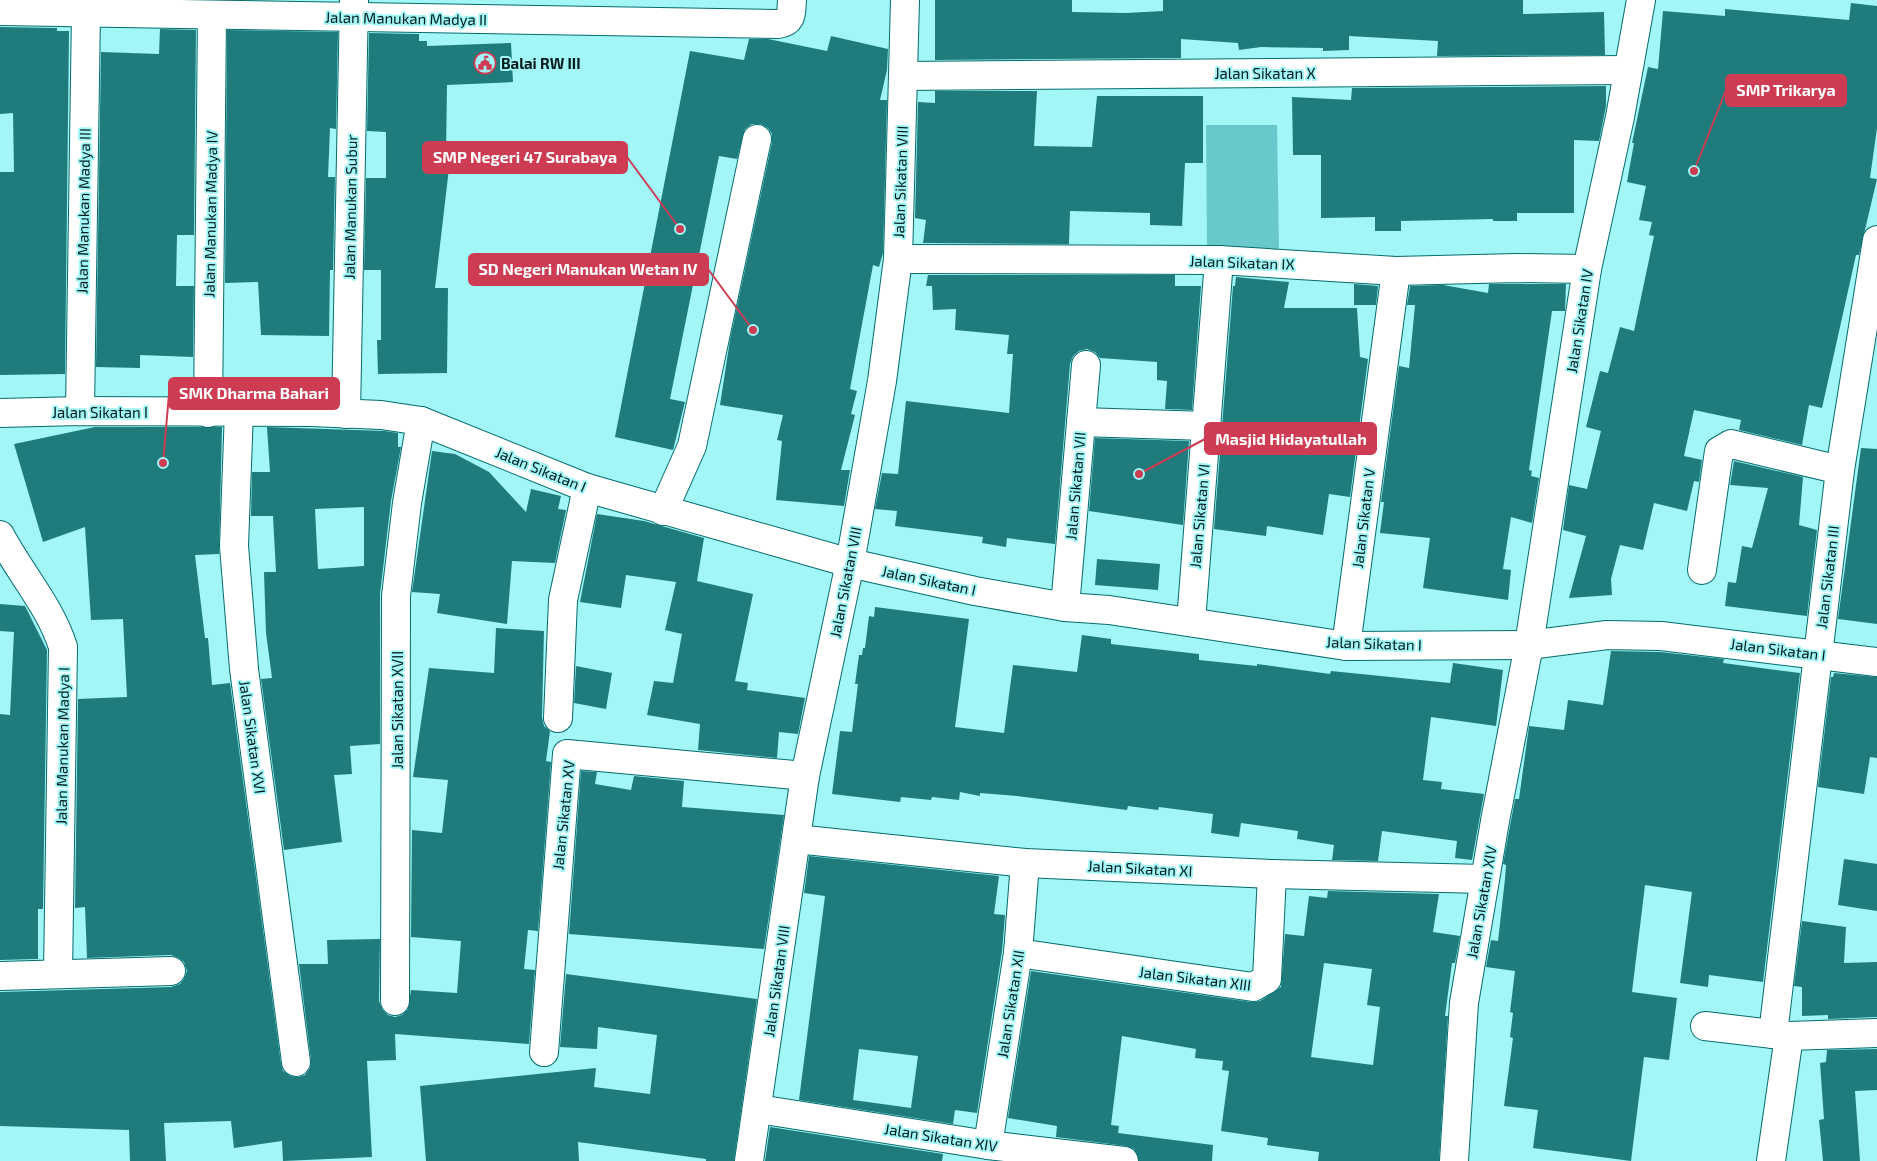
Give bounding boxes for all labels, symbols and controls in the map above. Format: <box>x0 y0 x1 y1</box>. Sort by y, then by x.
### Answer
street label: Jalan Manukan Madya II <box>325 8 487 28</box>
public building icon: Balai RW III <box>473 51 497 75</box>
place label: Balai RW III <box>501 54 581 72</box>
street label: Jalan Sikatan X <box>1214 64 1316 82</box>
callout: SMP Trikarya <box>1726 75 1846 106</box>
text: SMP Trikarya <box>1736 80 1836 100</box>
street label: Jalan Sikatan VIII <box>889 125 911 239</box>
street label: Jalan Manukan Madya III <box>73 128 93 294</box>
street label: Jalan Manukan Madya IV <box>200 130 220 298</box>
street label: Jalan Manukan Subur <box>340 134 360 280</box>
callout: SMP Negeri 47 Surabaya <box>423 142 627 173</box>
text: SMP Negeri 47 Surabaya <box>433 147 617 167</box>
street label: Jalan Sikatan IX <box>1189 251 1295 273</box>
callout: SD Negeri Manukan Wetan IV <box>469 254 708 285</box>
text: SD Negeri Manukan Wetan IV <box>478 259 698 278</box>
street label: Jalan Sikatan IV <box>1562 268 1596 374</box>
callout: SMK Dharma Bahari <box>169 378 339 409</box>
text: SMK Dharma Bahari <box>179 383 329 402</box>
street label: Jalan Sikatan I <box>52 403 148 421</box>
callout: Masjid Hidayatullah <box>1205 423 1376 454</box>
text: Masjid Hidayatullah <box>1215 429 1367 449</box>
street label: Jalan Sikatan VII <box>1061 431 1089 541</box>
street label: Jalan Sikatan I <box>493 443 589 495</box>
street label: Jalan Sikatan VI <box>1185 463 1213 569</box>
street label: Jalan Sikatan V <box>1348 467 1378 569</box>
street label: Jalan Sikatan III <box>1812 524 1842 630</box>
street label: Jalan Sikatan VIII <box>825 525 865 639</box>
street label: Jalan Sikatan I <box>880 561 978 599</box>
street label: Jalan Sikatan I <box>1326 632 1422 654</box>
street label: Jalan Sikatan I <box>1729 634 1827 664</box>
street label: Jalan Sikatan XVII <box>388 651 406 769</box>
street label: Jalan Manukan Madya I <box>52 667 72 825</box>
street label: Jalan Sikatan XVI <box>236 679 270 795</box>
street label: Jalan Sikatan XV <box>548 759 578 871</box>
street label: Jalan Sikatan XIV <box>1462 844 1500 960</box>
street label: Jalan Sikatan XI <box>1087 856 1193 880</box>
street label: Jalan Sikatan VIII <box>759 924 793 1038</box>
street label: Jalan Sikatan XII <box>993 949 1027 1059</box>
street label: Jalan Sikatan XIII <box>1138 962 1252 994</box>
street label: Jalan Sikatan XIV <box>883 1119 999 1155</box>

